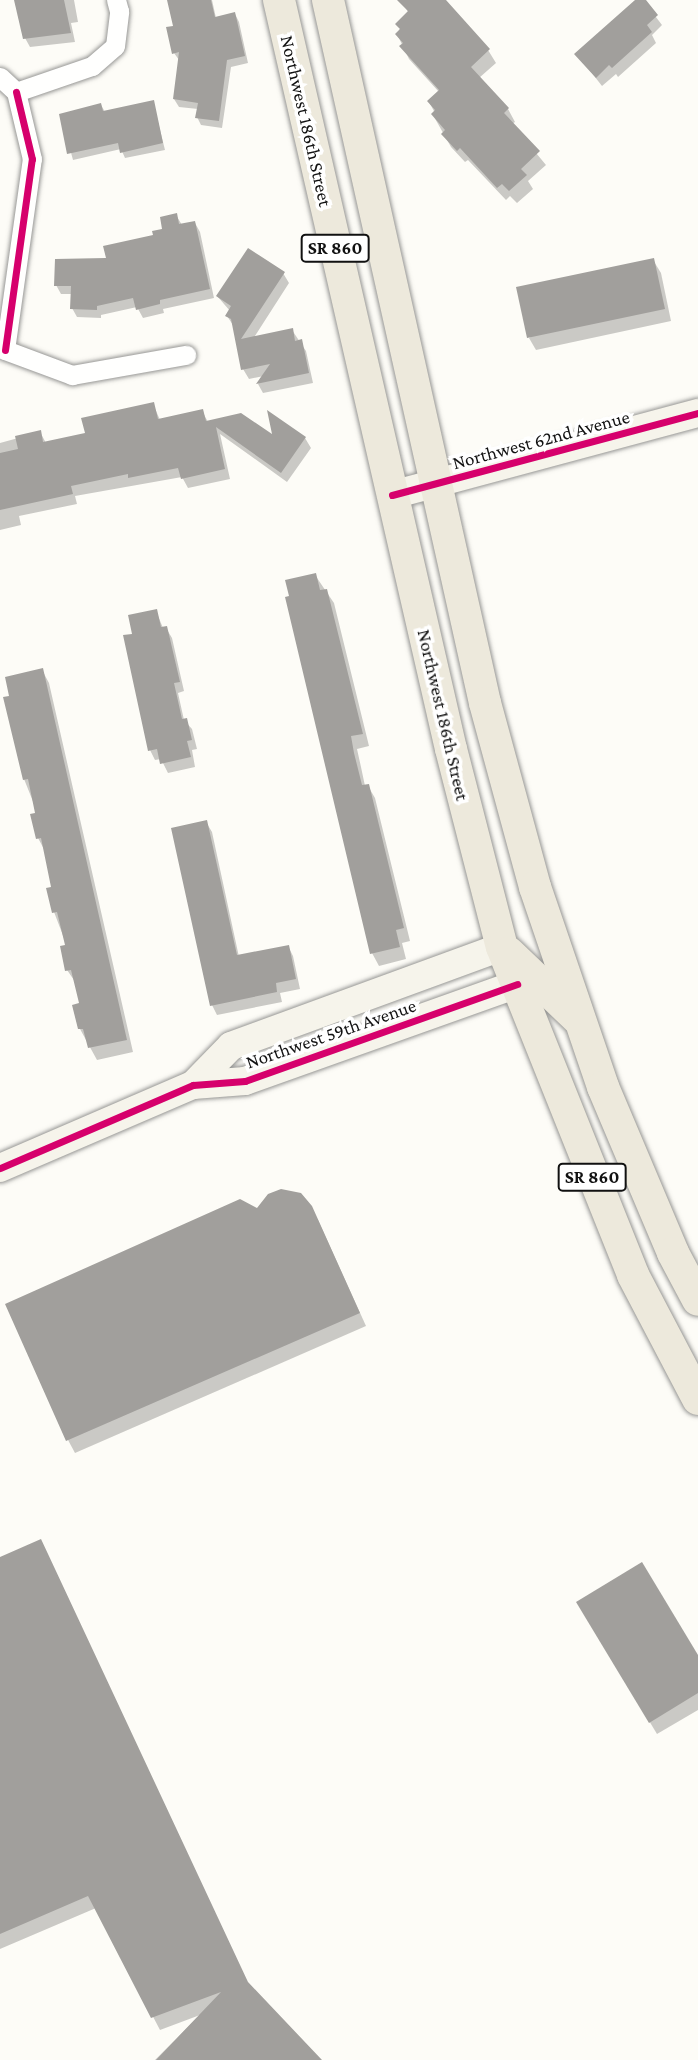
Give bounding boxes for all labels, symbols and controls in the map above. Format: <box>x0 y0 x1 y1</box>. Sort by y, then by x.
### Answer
street label: Northwest 186th Street <box>275 33 337 209</box>
road number: SR 860 <box>300 234 370 262</box>
street label: Northwest 62nd Avenue <box>450 405 632 475</box>
street label: Northwest 186th Street <box>412 627 474 803</box>
street label: Northwest 59th Avenue <box>243 994 419 1074</box>
road number: SR 860 <box>557 1162 627 1192</box>

